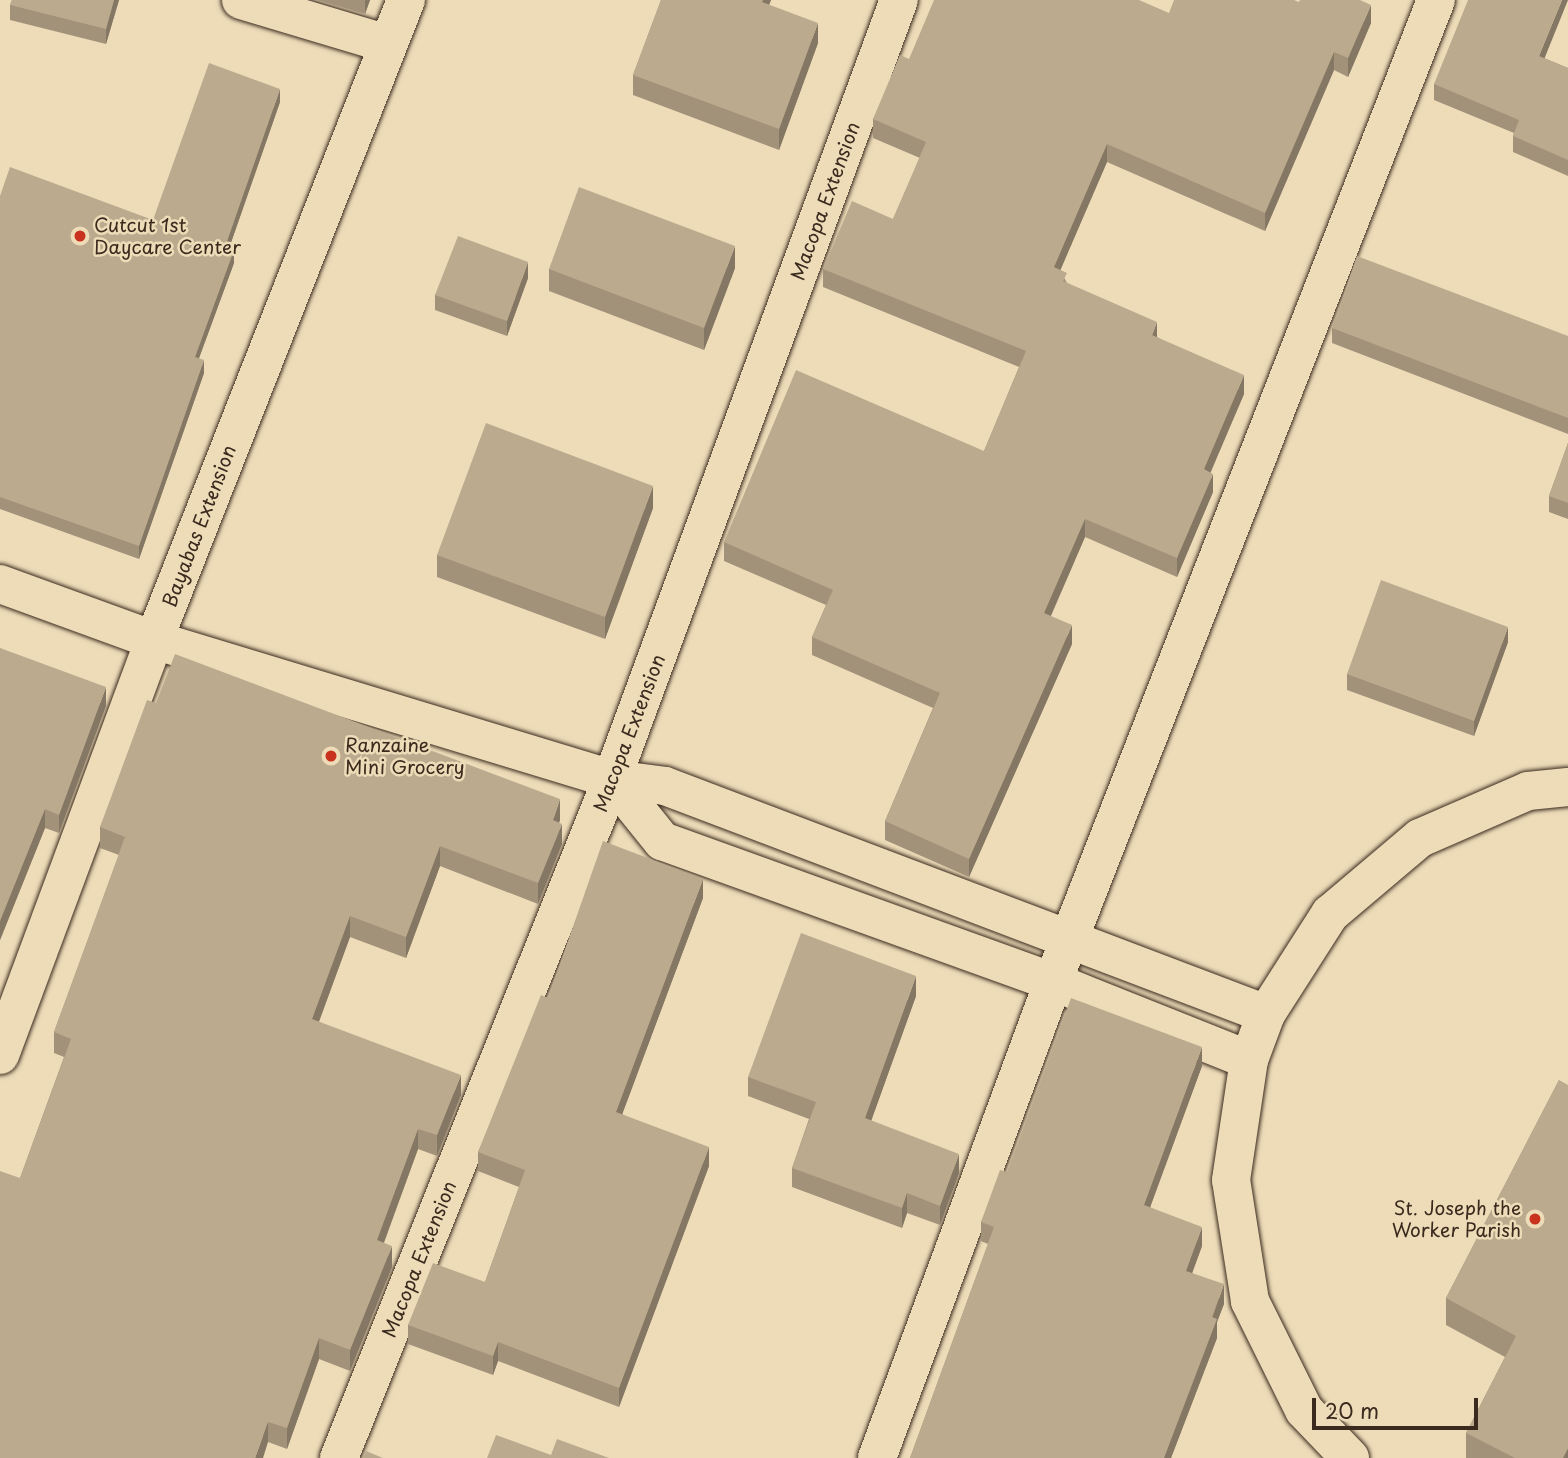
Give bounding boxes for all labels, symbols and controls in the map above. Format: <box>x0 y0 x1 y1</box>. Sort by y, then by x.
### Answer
street label: Macopa Extension <box>786 119 864 283</box>
place label: Cutcut 1st Daycare Center <box>94 214 241 258</box>
marker: Cutcut 1st Daycare Center <box>72 228 88 244</box>
street label: Bayabas Extension <box>157 441 241 611</box>
street label: Macopa Extension <box>589 651 669 815</box>
place label: Ranzaine Mini Grocery <box>345 734 465 778</box>
marker: Ranzaine Mini Grocery <box>323 748 339 764</box>
street label: Macopa Extension <box>377 1178 461 1340</box>
place label: St. Joseph the Worker Parish <box>1391 1197 1521 1241</box>
marker: St. Joseph the Worker Parish <box>1527 1211 1543 1227</box>
scale bar <box>1316 1384 1482 1428</box>
text: 20 m <box>1325 1394 1379 1426</box>

